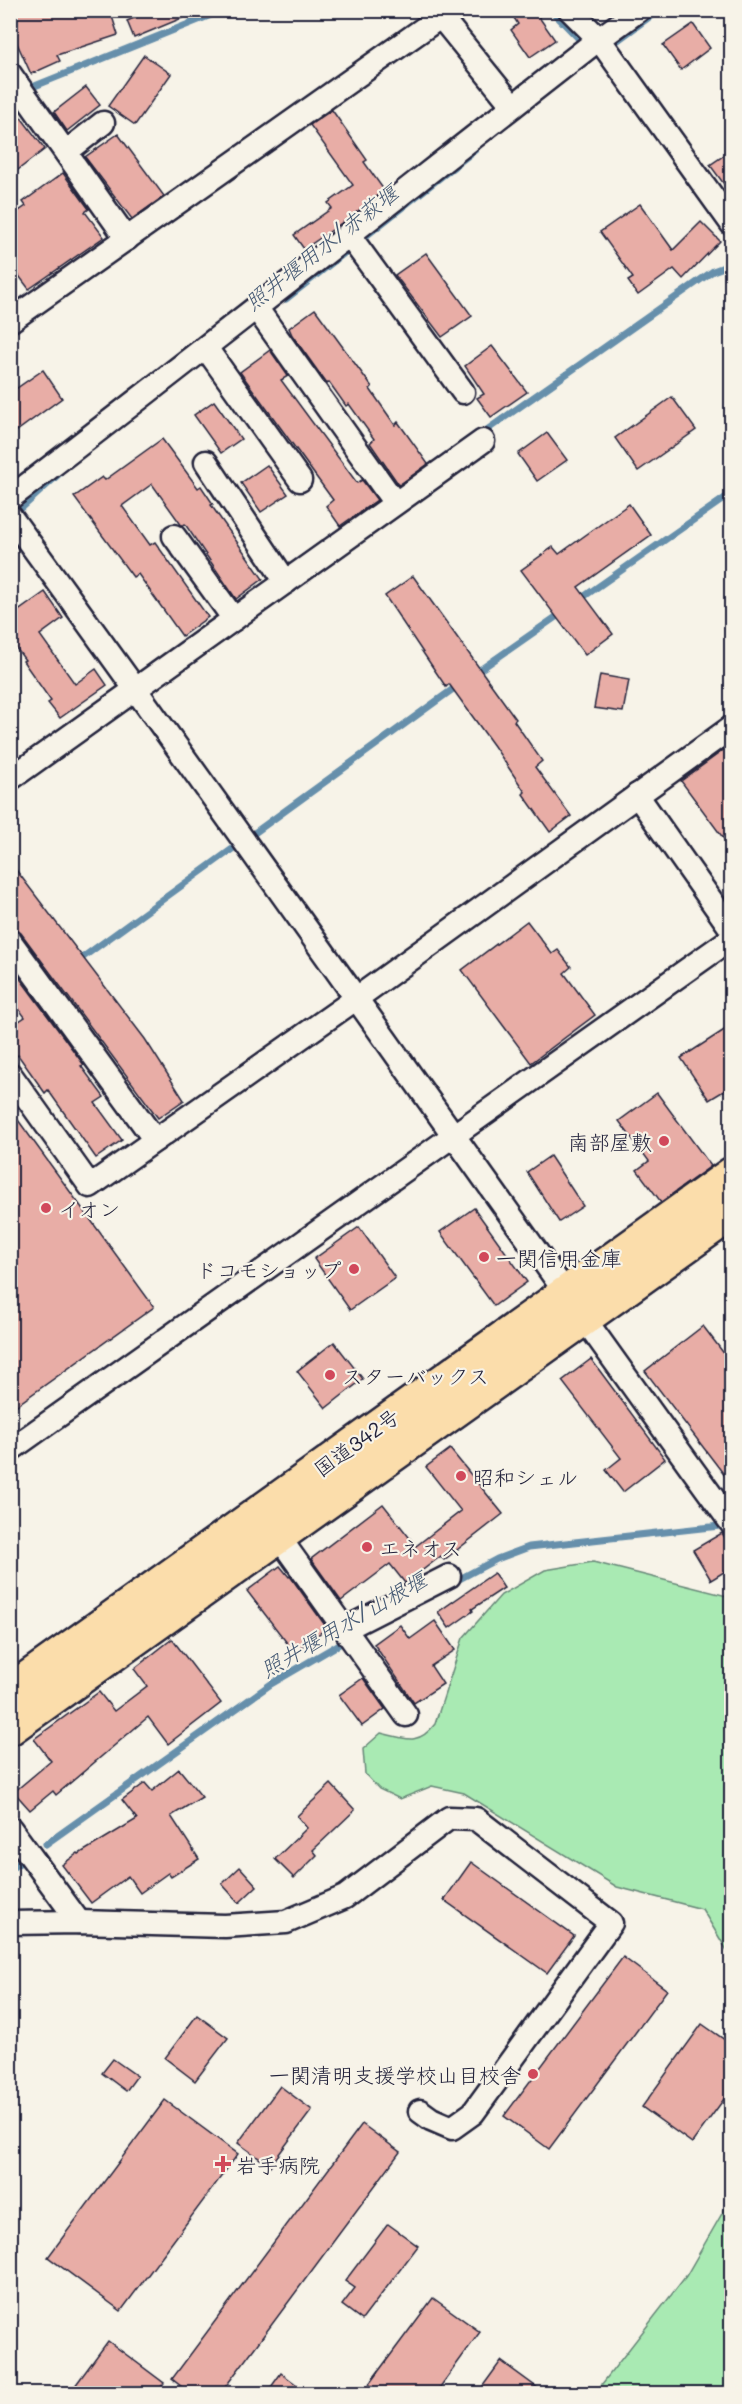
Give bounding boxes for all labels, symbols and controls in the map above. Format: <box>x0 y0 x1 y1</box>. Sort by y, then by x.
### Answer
water label: 照井堰用水/赤萩堰 <box>238 177 405 316</box>
place label: 南部屋敷 <box>568 1128 652 1155</box>
marker: 南部屋敷 <box>657 1134 671 1148</box>
place label: イオン <box>58 1195 120 1222</box>
marker: イオン <box>39 1201 53 1215</box>
place label: 一関信用金庫 <box>496 1244 622 1271</box>
marker: 一関信用金庫 <box>477 1250 491 1264</box>
place label: ドコモショップ <box>196 1256 342 1283</box>
marker: ドコモショップ <box>347 1262 361 1276</box>
place label: スターバックス <box>342 1362 489 1389</box>
marker: スターバックス <box>323 1368 337 1382</box>
street label: 国道342号 <box>308 1402 404 1482</box>
place label: 昭和シェル <box>473 1463 578 1490</box>
marker: 昭和シェル <box>454 1469 468 1483</box>
place label: エネオス <box>379 1534 462 1561</box>
marker: エネオス <box>360 1540 374 1554</box>
water label: 照井堰用水/山根堰 <box>255 1564 433 1683</box>
place label: 一関清明支援学校山目校舎 <box>269 2061 521 2088</box>
marker: 一関清明支援学校山目校舎 <box>526 2067 540 2081</box>
place label: 岩手病院 <box>236 2151 320 2178</box>
marker: 岩手病院 <box>214 2155 232 2173</box>

